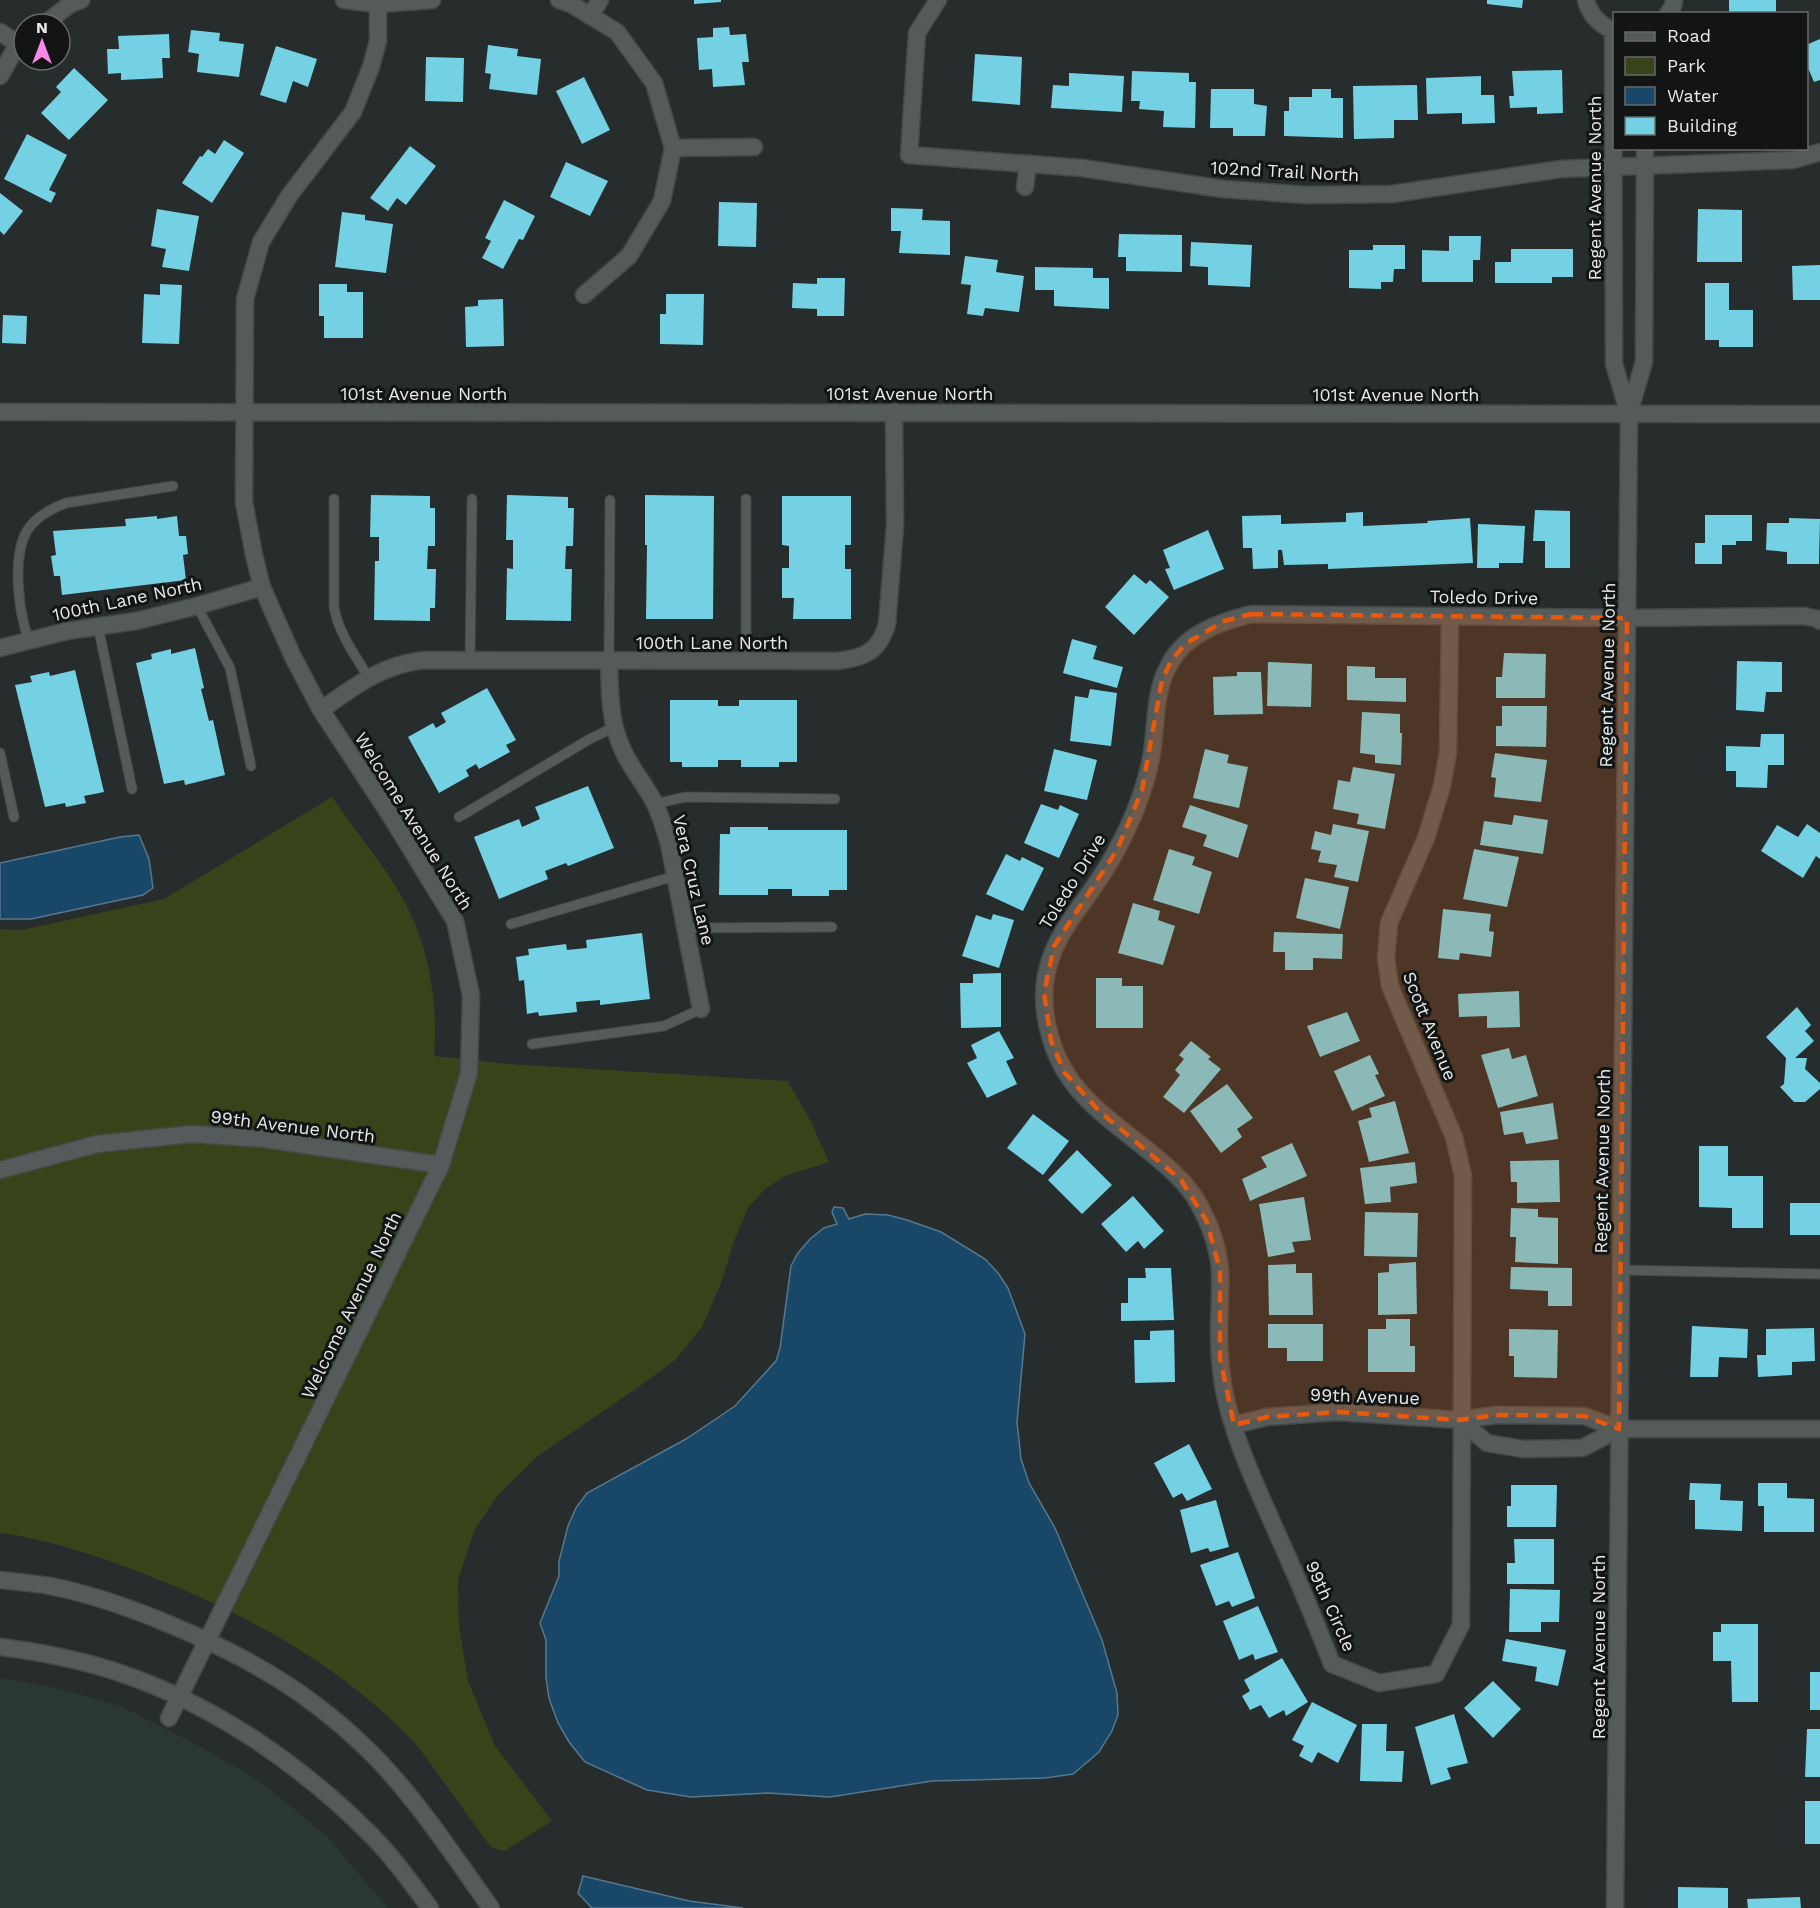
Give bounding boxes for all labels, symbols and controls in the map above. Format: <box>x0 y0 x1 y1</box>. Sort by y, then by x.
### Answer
north arrow <box>12 12 72 72</box>
legend <box>1613 12 1808 150</box>
text: N <box>36 18 48 37</box>
text: Road <box>1667 25 1711 46</box>
text: Park <box>1667 55 1706 76</box>
text: Water <box>1667 85 1719 106</box>
street label: Regent Avenue North <box>1584 95 1605 281</box>
text: Building <box>1667 115 1737 136</box>
street label: 102nd Trail North <box>1210 157 1360 185</box>
street label: 101st Avenue North <box>341 383 507 404</box>
street label: 101st Avenue North <box>827 383 993 404</box>
street label: 101st Avenue North <box>1313 384 1479 405</box>
street label: 100th Lane North <box>50 573 204 625</box>
street label: Regent Avenue North <box>1595 582 1619 768</box>
street label: Toledo Drive <box>1430 586 1538 608</box>
street label: 100th Lane North <box>636 632 788 653</box>
street label: Welcome Avenue North <box>351 728 477 914</box>
street label: Vera Cruz Lane <box>669 813 719 947</box>
street label: Toledo Drive <box>1034 829 1110 933</box>
street label: Scott Avenue <box>1399 969 1461 1083</box>
street label: Regent Avenue North <box>1590 1068 1614 1254</box>
street label: 99th Avenue North <box>210 1105 376 1147</box>
street label: Welcome Avenue North <box>297 1208 405 1402</box>
street label: 99th Avenue <box>1310 1384 1420 1408</box>
street label: Regent Avenue North <box>1588 1554 1609 1740</box>
street label: 99th Circle <box>1302 1557 1360 1655</box>

